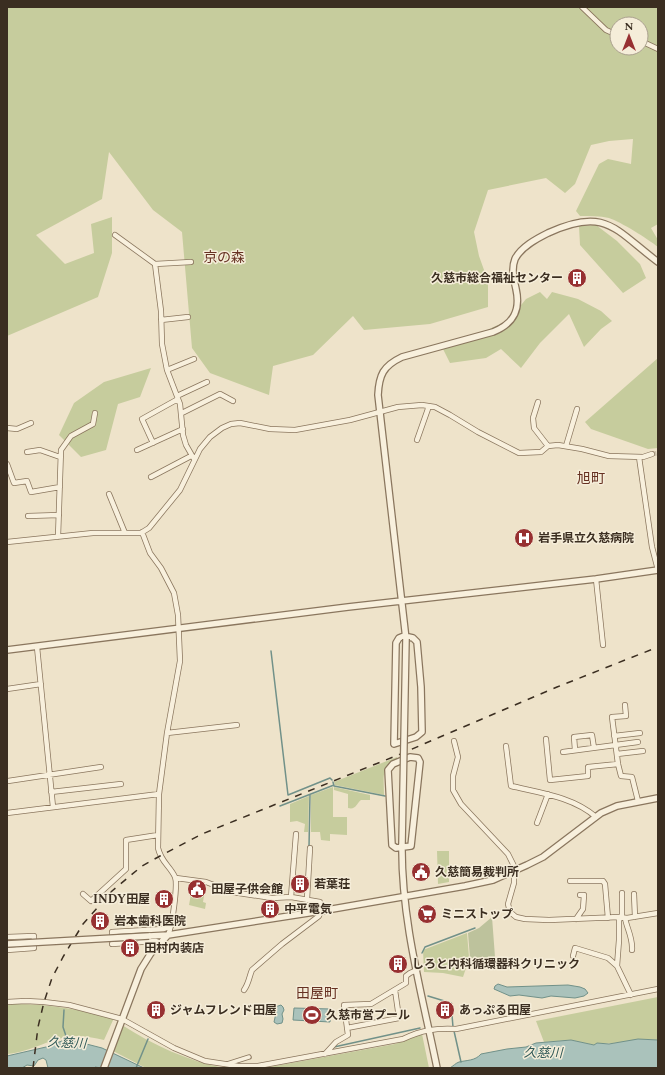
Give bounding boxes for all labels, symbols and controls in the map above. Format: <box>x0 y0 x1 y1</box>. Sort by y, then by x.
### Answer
north arrow <box>609 16 649 56</box>
text: N <box>625 18 634 35</box>
district label: 京の森 <box>203 247 245 268</box>
building icon: 久慈市総合福祉センター <box>566 267 588 289</box>
place label: 久慈市総合福祉センター <box>431 269 563 288</box>
district label: 旭町 <box>577 468 605 489</box>
hospital icon: 岩手県立久慈病院 <box>513 527 535 549</box>
place label: 岩手県立久慈病院 <box>538 529 634 548</box>
public building icon: 久慈簡易裁判所 <box>410 861 432 883</box>
place label: 久慈簡易裁判所 <box>435 863 519 882</box>
building icon: 若葉荘 <box>289 873 311 895</box>
place label: 若葉荘 <box>314 875 350 894</box>
public building icon: 田屋子供会館 <box>186 878 208 900</box>
place label: 田屋子供会館 <box>211 880 283 899</box>
building icon: INDY田屋 <box>153 888 175 910</box>
place label: INDY田屋 <box>93 890 150 909</box>
building icon: 中平電気 <box>259 898 281 920</box>
place label: 中平電気 <box>284 900 332 919</box>
supermarket icon: ミニストップ <box>416 903 438 925</box>
place label: ミニストップ <box>441 905 513 924</box>
building icon: 岩本歯科医院 <box>89 910 111 932</box>
place label: 岩本歯科医院 <box>114 912 186 931</box>
building icon: 田村内装店 <box>119 937 141 959</box>
place label: 田村内装店 <box>144 939 204 958</box>
building icon: しろと内科循環器科クリニック <box>387 953 409 975</box>
place label: しろと内科循環器科クリニック <box>412 955 580 974</box>
district label: 田屋町 <box>296 983 338 1004</box>
building icon: ジャムフレンド田屋 <box>145 999 167 1021</box>
building icon: あっぷる田屋 <box>434 999 456 1021</box>
place label: ジャムフレンド田屋 <box>170 1001 277 1020</box>
place label: あっぷる田屋 <box>459 1001 531 1020</box>
sports icon: 久慈市営プール <box>301 1004 323 1026</box>
place label: 久慈市営プール <box>326 1006 410 1025</box>
water label: 久慈川 <box>47 1032 89 1054</box>
water label: 久慈川 <box>523 1043 565 1063</box>

